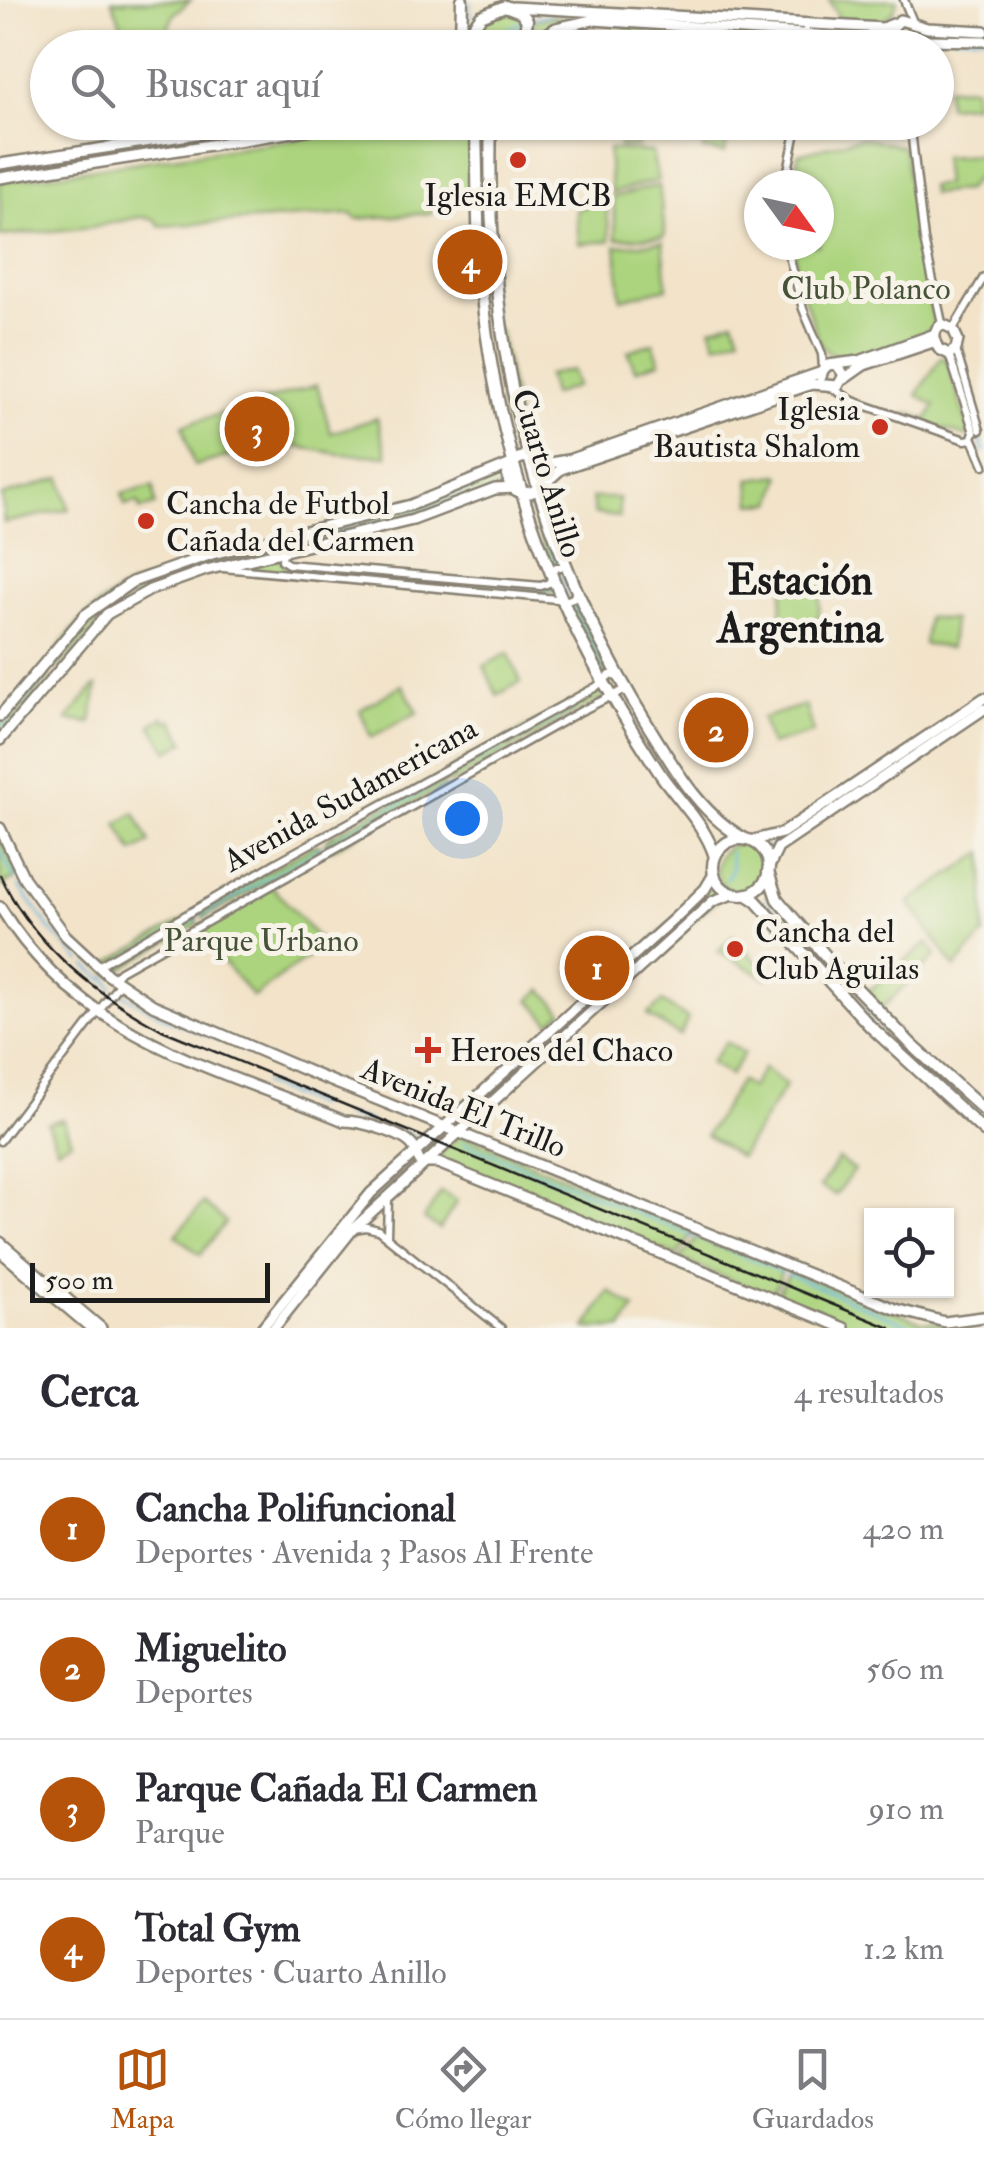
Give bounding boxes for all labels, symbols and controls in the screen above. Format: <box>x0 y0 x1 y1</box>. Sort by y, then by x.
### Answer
search box <box>30 30 954 140</box>
icon: search <box>65 58 120 113</box>
text: Buscar aquí <box>145 61 321 109</box>
marker: Iglesia EMCB <box>507 149 529 171</box>
north arrow <box>744 170 834 260</box>
place label: Iglesia EMCB <box>424 176 612 216</box>
pin: 4 <box>438 224 502 300</box>
park label: Club Polanco <box>781 269 951 309</box>
street label: Cuarto Anillo <box>502 384 592 562</box>
place label: Iglesia Bautista Shalom <box>653 390 861 467</box>
pin: 3 <box>224 392 290 466</box>
marker: Iglesia Bautista Shalom <box>869 416 891 438</box>
place label: Cancha de Futbol Cañada del Carmen <box>166 484 415 561</box>
marker: Cancha de Futbol Cañada del Carmen <box>135 510 157 532</box>
district label: Estación Argentina <box>715 555 884 655</box>
pin: 2 <box>684 692 748 768</box>
street label: Avenida Sudamericana <box>216 708 485 882</box>
your location <box>437 793 488 844</box>
place label: Cancha del Club Aguilas <box>755 912 919 989</box>
park label: Parque Urbano <box>163 921 359 961</box>
pin: 1 <box>564 930 630 1006</box>
marker: Cancha del Club Aguilas <box>724 938 746 960</box>
place label: Heroes del Chaco <box>450 1031 673 1071</box>
marker: Heroes del Chaco <box>415 1037 441 1063</box>
street label: Avenida El Trillo <box>354 1048 572 1167</box>
map controls <box>864 1208 954 1298</box>
button: locate <box>864 1208 954 1298</box>
scale bar <box>30 1258 270 1302</box>
text: 500 m <box>45 1263 113 1298</box>
text: Cerca <box>40 1367 138 1419</box>
text: 4 resultados <box>794 1373 944 1413</box>
text: Cancha Polifuncional <box>135 1485 456 1533</box>
text: 1 <box>67 1509 78 1549</box>
text: 420 m <box>863 1509 944 1549</box>
text: Deportes · Avenida 3 Pasos Al Frente <box>135 1533 593 1573</box>
text: Miguelito <box>135 1625 287 1673</box>
text: 2 <box>64 1649 81 1689</box>
text: 560 m <box>866 1649 944 1689</box>
text: Deportes <box>135 1673 253 1713</box>
text: Parque Cañada El Carmen <box>135 1765 538 1813</box>
text: 3 <box>66 1789 79 1829</box>
text: 910 m <box>869 1789 944 1829</box>
text: Parque <box>135 1813 225 1853</box>
text: Total Gym <box>135 1905 300 1953</box>
text: 4 <box>64 1929 81 1969</box>
text: 1.2 km <box>863 1929 944 1969</box>
text: Deportes · Cuarto Anillo <box>135 1953 447 1993</box>
tab: Mapa <box>110 2042 174 2137</box>
tab: Cómo llegar <box>395 2042 531 2137</box>
tab: Guardados <box>752 2042 874 2137</box>

